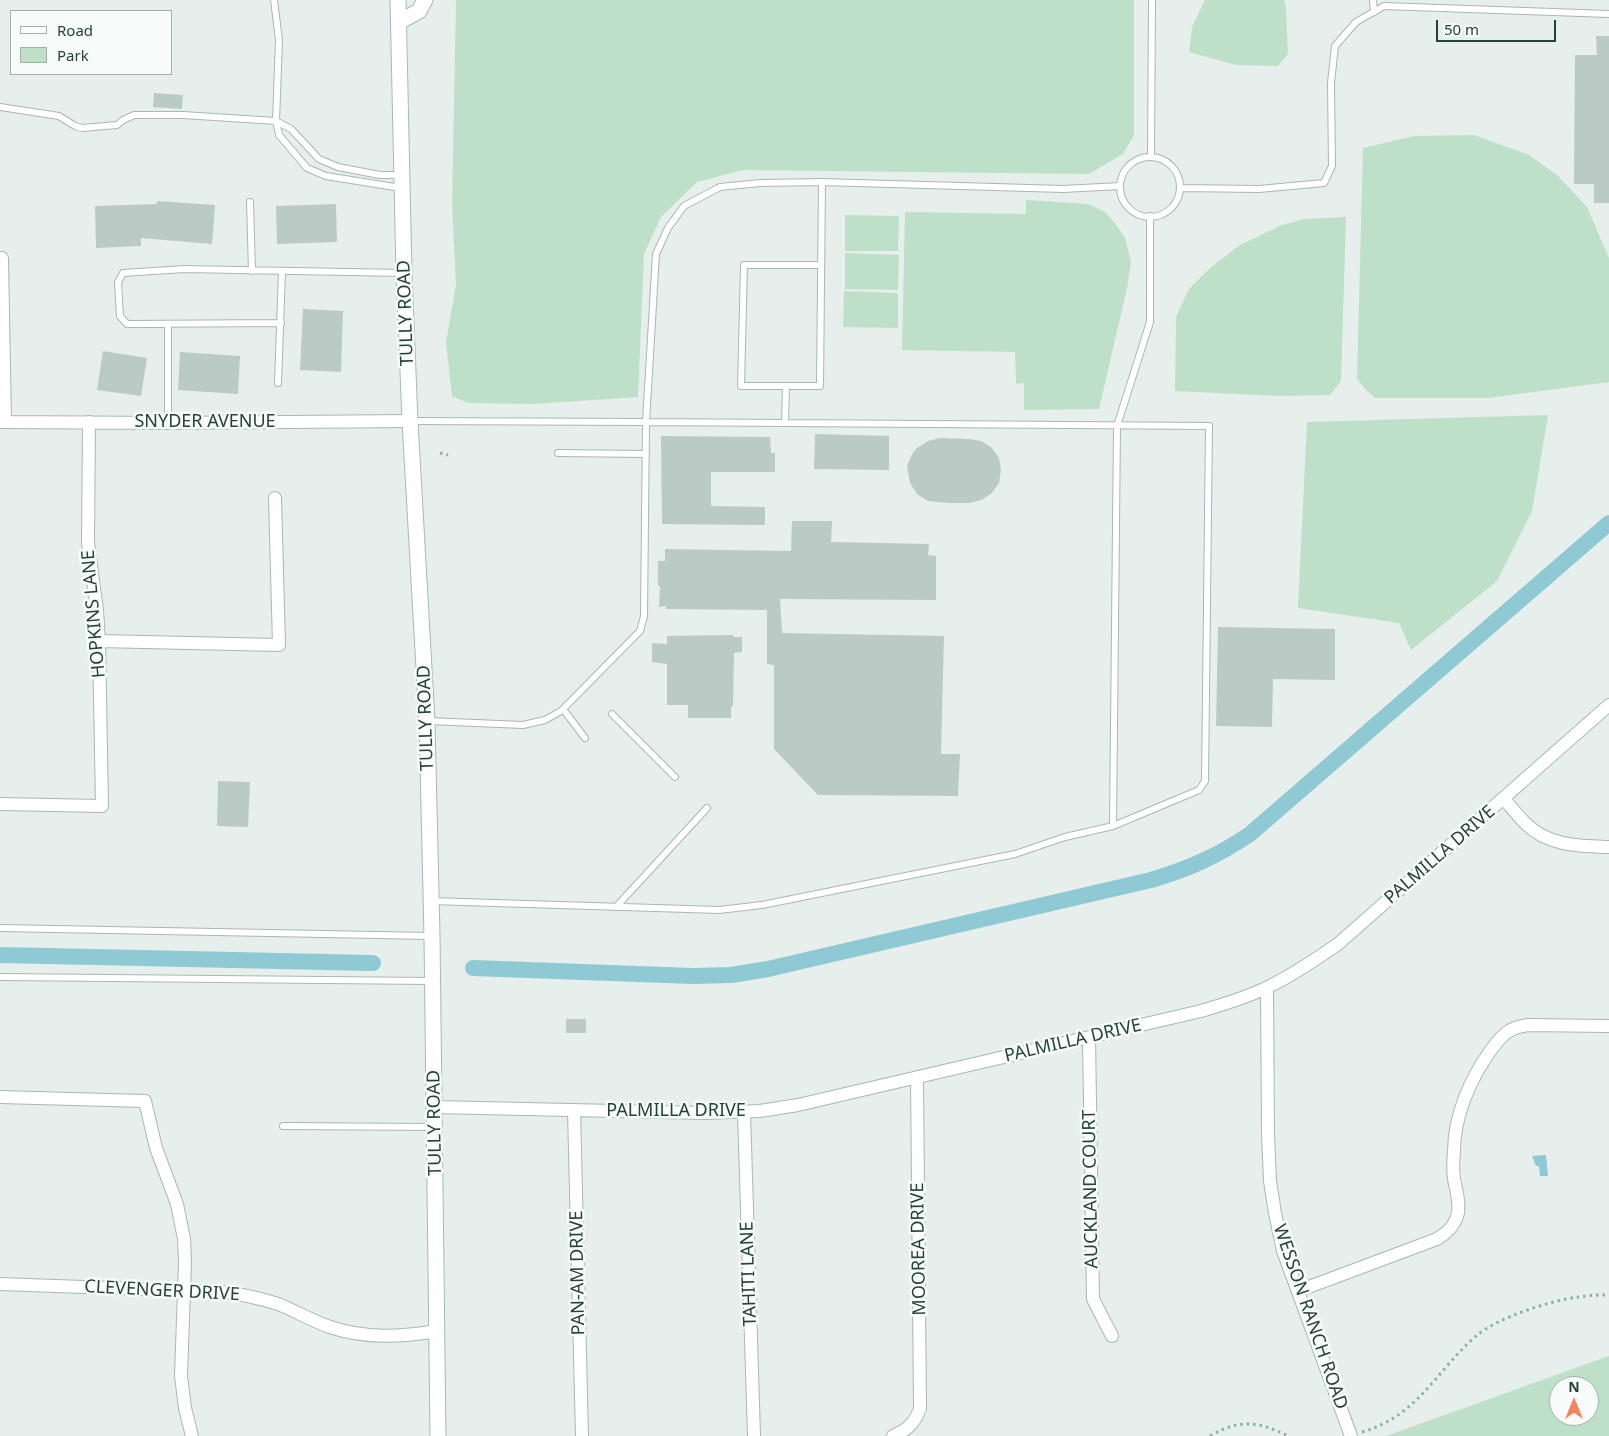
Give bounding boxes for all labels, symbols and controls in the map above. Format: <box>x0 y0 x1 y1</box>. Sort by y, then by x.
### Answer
legend <box>10 10 172 75</box>
scale bar <box>1439 10 1559 42</box>
text: 50 m <box>1444 19 1479 39</box>
text: Road <box>57 20 93 40</box>
text: Park <box>57 45 89 65</box>
street label: TULLY ROAD <box>393 260 419 366</box>
street label: SNYDER AVENUE <box>134 411 276 433</box>
street label: HOPKINS LANE <box>78 549 110 679</box>
street label: TULLY ROAD <box>413 665 439 771</box>
street label: PALMILLA DRIVE <box>1380 801 1500 909</box>
street label: PALMILLA DRIVE <box>1003 1015 1143 1067</box>
street label: TULLY ROAD <box>423 1070 447 1176</box>
street label: PALMILLA DRIVE <box>606 1100 746 1122</box>
street label: AUCKLAND COURT <box>1079 1109 1103 1269</box>
street label: MOOREA DRIVE <box>907 1182 931 1316</box>
street label: PAN-AM DRIVE <box>566 1210 590 1336</box>
street label: TAHITI LANE <box>736 1221 762 1327</box>
street label: WESSON RANCH ROAD <box>1268 1222 1352 1412</box>
street label: CLEVENGER DRIVE <box>84 1276 240 1306</box>
north arrow <box>1549 1376 1599 1426</box>
text: N <box>1568 1377 1580 1396</box>

